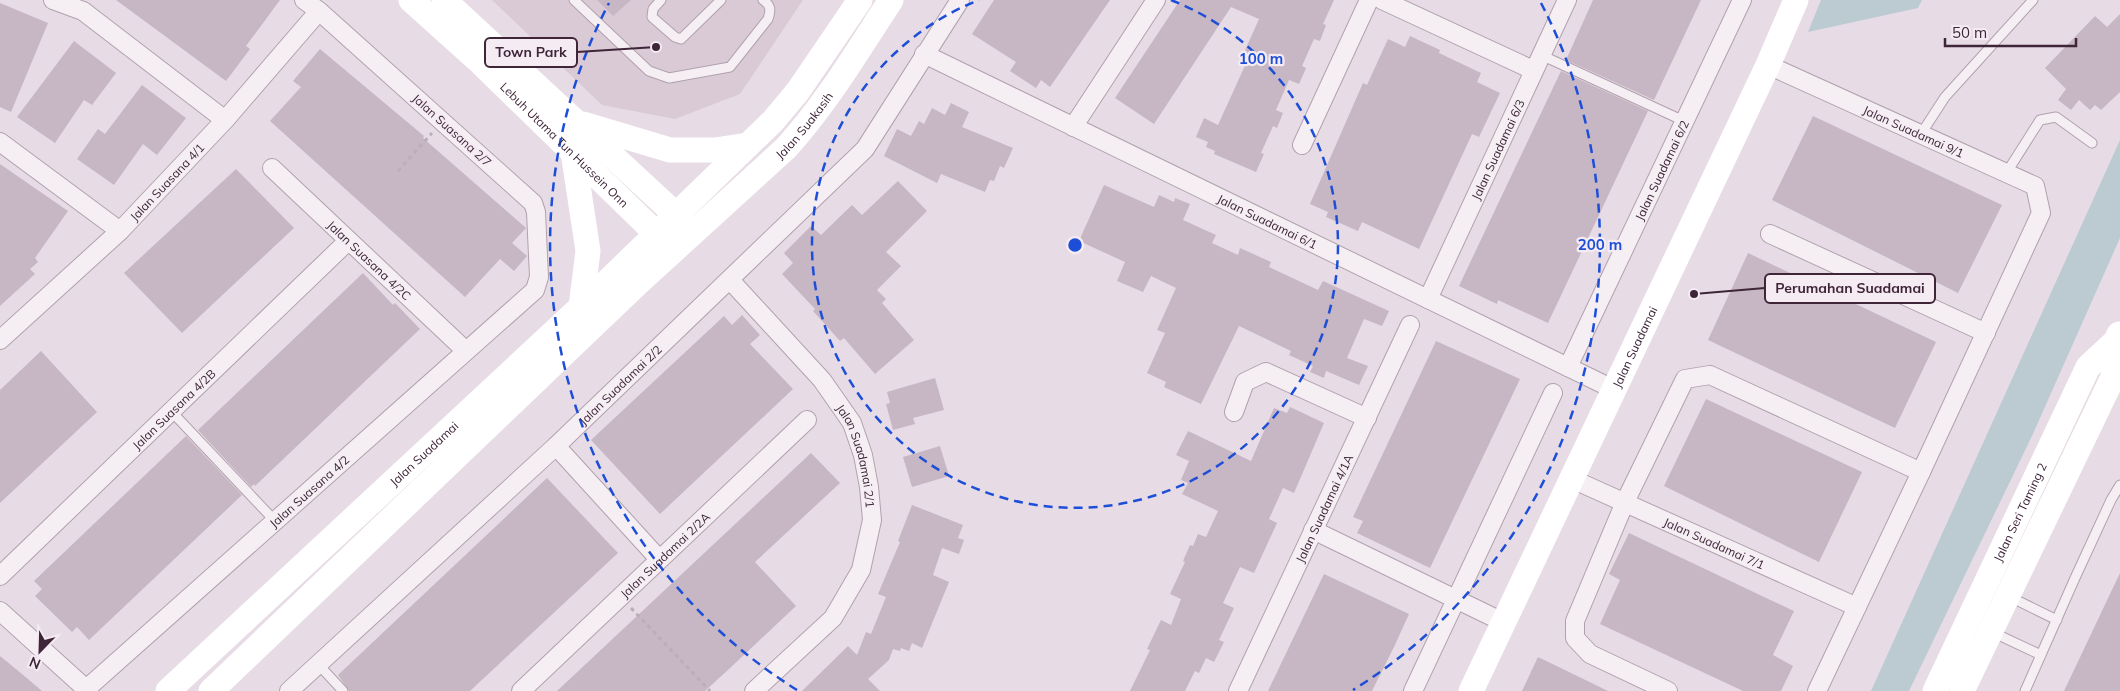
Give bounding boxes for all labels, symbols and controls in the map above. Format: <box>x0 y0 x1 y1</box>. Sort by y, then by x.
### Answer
scale bar <box>1945 15 2076 47</box>
text: 50 m <box>1952 23 1987 42</box>
callout: Town Park <box>485 38 577 67</box>
text: Town Park <box>495 43 567 61</box>
text: 100 m <box>1239 49 1283 68</box>
street label: Lebuh Utama Tun Hussein Onn <box>498 79 632 210</box>
street label: Jalan Suakasih <box>772 89 836 162</box>
street label: Jalan Suasana 2/7 <box>409 91 495 169</box>
street label: Jalan Suadamai 6/3 <box>1468 97 1527 202</box>
street label: Jalan Suadamai 9/1 <box>1861 102 1966 160</box>
street label: Jalan Suadamai 6/2 <box>1631 118 1692 222</box>
street label: Jalan Suasana 4/1 <box>126 140 207 224</box>
street label: Jalan Suadamai 6/1 <box>1215 190 1320 252</box>
street label: Jalan Suasana 4/2C <box>324 217 414 303</box>
text: 200 m <box>1578 235 1622 254</box>
centre of rings <box>1066 236 1084 254</box>
callout: Perumahan Suadamai <box>1765 274 1935 303</box>
text: Perumahan Suadamai <box>1775 279 1925 297</box>
street label: Jalan Suadamai <box>1609 304 1660 390</box>
street label: Jalan Suadamai 2/2 <box>575 341 664 428</box>
street label: Jalan Suasana 4/2B <box>129 365 218 452</box>
street label: Jalan Suadamai 2/1 <box>833 401 878 508</box>
street label: Jalan Suadamai <box>386 418 461 489</box>
street label: Jalan Suasana 4/2 <box>266 452 352 530</box>
street label: Jalan Suadamai 4/1A <box>1292 452 1356 565</box>
street label: Jalan Seri Taming 2 <box>1990 460 2049 564</box>
street label: Jalan Suadamai 2/2A <box>617 509 713 601</box>
street label: Jalan Suadamai 7/1 <box>1662 514 1767 572</box>
north arrow <box>15 626 65 676</box>
text: N <box>27 653 43 673</box>

